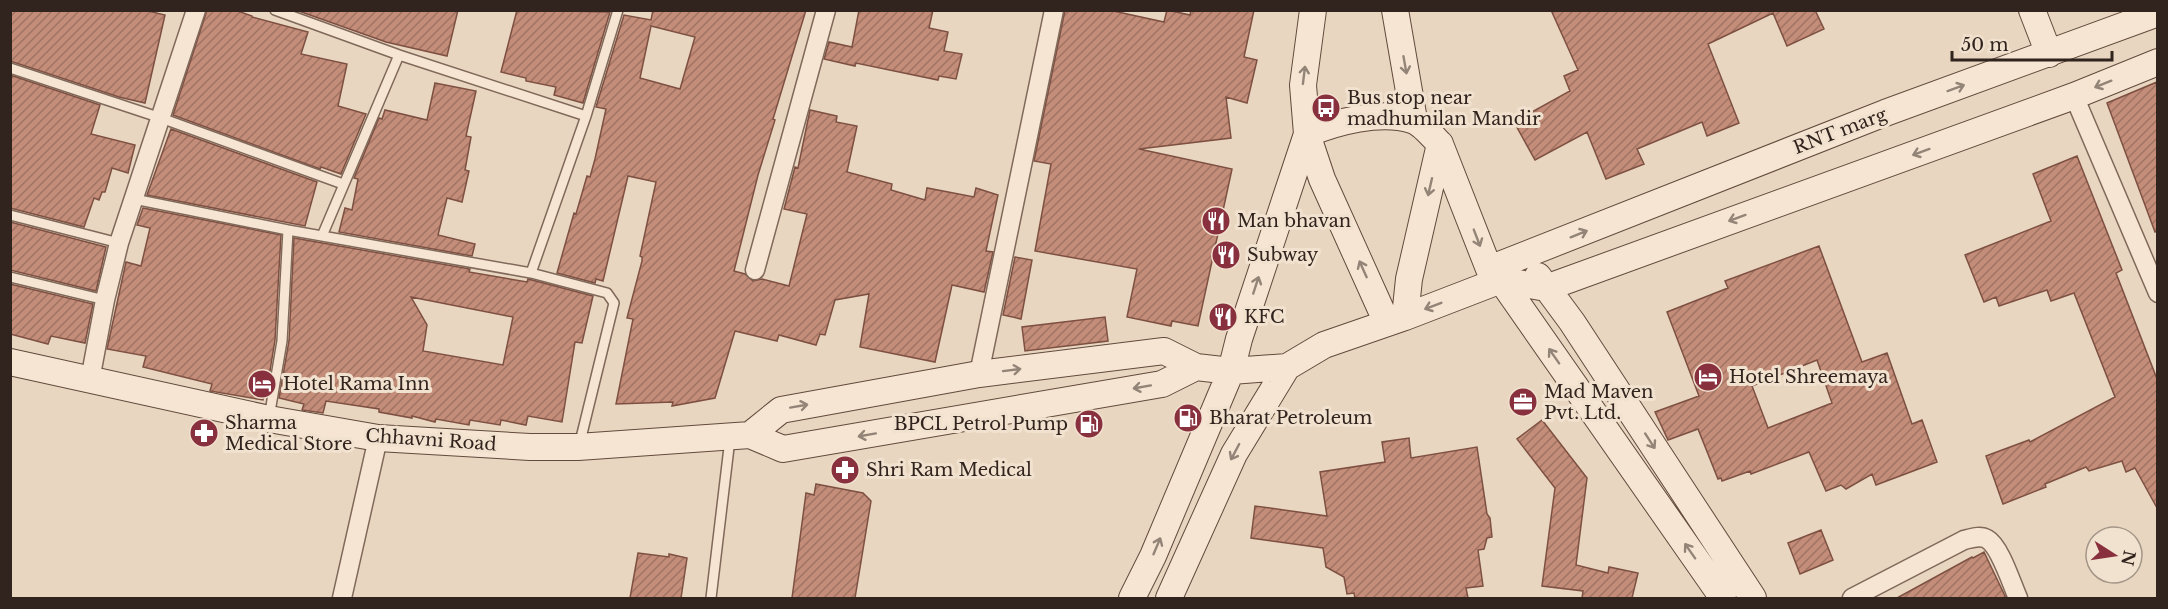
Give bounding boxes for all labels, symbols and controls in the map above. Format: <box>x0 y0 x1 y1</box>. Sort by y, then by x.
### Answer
scale bar <box>1952 24 2112 62</box>
text: 50 m <box>1961 34 2009 56</box>
one-way arrow <box>1399 55 1410 75</box>
one-way arrow <box>1299 66 1310 86</box>
one-way arrow <box>2095 79 2113 90</box>
one-way arrow <box>1946 81 1965 92</box>
place label: Bus stop near madhumilan Mandir <box>1347 87 1541 130</box>
bus stop icon: Bus stop near madhumilan Mandir <box>1310 92 1342 124</box>
street label: RNT marg <box>1790 103 1890 159</box>
one-way arrow <box>1912 147 1930 158</box>
one-way arrow <box>1424 177 1436 196</box>
restaurant icon: Man bhavan <box>1200 205 1232 237</box>
place label: Man bhavan <box>1237 210 1351 232</box>
one-way arrow <box>1728 214 1747 225</box>
one-way arrow <box>1472 228 1483 246</box>
one-way arrow <box>1569 228 1588 239</box>
restaurant icon: Subway <box>1210 239 1242 271</box>
place label: Subway <box>1247 244 1319 266</box>
one-way arrow <box>1356 261 1368 279</box>
one-way arrow <box>1252 276 1263 295</box>
restaurant icon: KFC <box>1207 301 1239 333</box>
one-way arrow <box>1424 301 1443 312</box>
place label: KFC <box>1244 306 1285 328</box>
one-way arrow <box>1548 349 1560 365</box>
hotel icon: Hotel Shreemaya <box>1692 361 1724 393</box>
one-way arrow <box>1001 364 1021 375</box>
place label: Hotel Shreemaya <box>1729 366 1888 388</box>
hotel icon: Hotel Rama Inn <box>246 368 278 400</box>
place label: Hotel Rama Inn <box>283 373 430 395</box>
place label: Mad Maven Pvt. Ltd. <box>1544 381 1653 424</box>
one-way arrow <box>1132 382 1152 393</box>
office icon: Mad Maven Pvt. Ltd. <box>1507 386 1539 418</box>
one-way arrow <box>788 401 808 412</box>
fuel station icon: Bharat Petroleum <box>1172 402 1204 434</box>
place label: Bharat Petroleum <box>1209 407 1372 429</box>
fuel station icon: BPCL Petrol Pump <box>1073 408 1105 440</box>
place label: Sharma Medical Store <box>225 412 352 455</box>
place label: BPCL Petrol Pump <box>894 413 1068 435</box>
pharmacy icon: Sharma Medical Store <box>188 417 220 449</box>
street label: Chhavni Road <box>365 424 497 456</box>
one-way arrow <box>857 429 877 440</box>
one-way arrow <box>1643 432 1656 449</box>
one-way arrow <box>1229 443 1240 461</box>
pharmacy icon: Shri Ram Medical <box>829 454 861 486</box>
place label: Shri Ram Medical <box>866 459 1032 481</box>
north arrow <box>2084 525 2144 585</box>
one-way arrow <box>1152 537 1163 555</box>
one-way arrow <box>1684 543 1696 559</box>
text: N <box>2117 549 2140 568</box>

